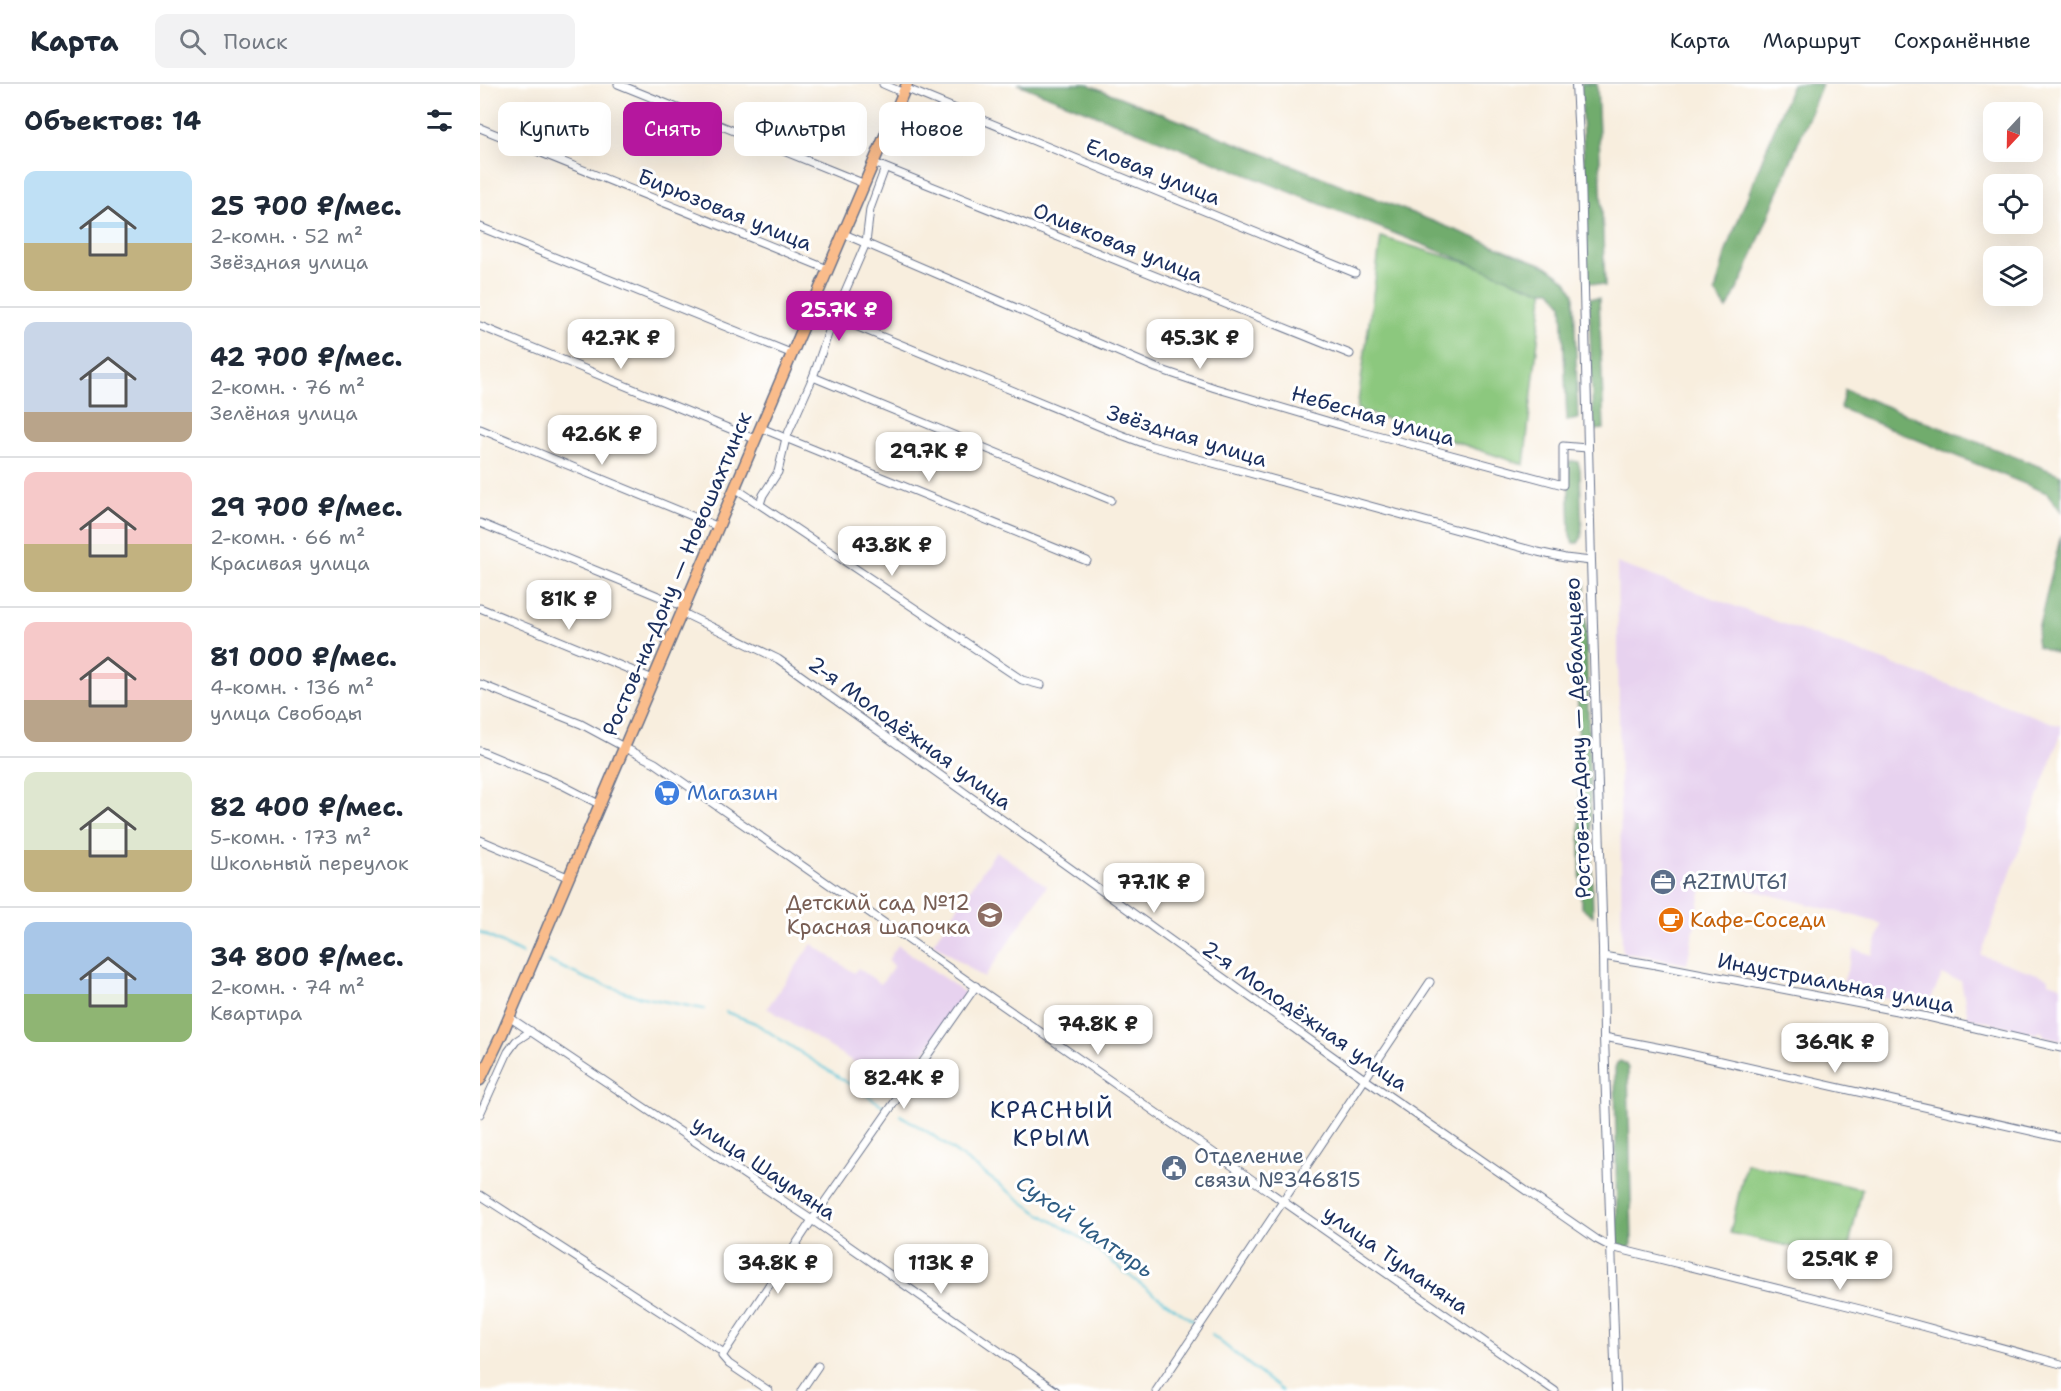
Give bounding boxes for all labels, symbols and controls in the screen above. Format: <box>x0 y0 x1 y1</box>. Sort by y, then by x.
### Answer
search box <box>155 14 575 68</box>
text: Карта <box>30 22 119 60</box>
icon: search <box>176 25 209 58</box>
text: Поиск <box>224 27 288 56</box>
text: Карта <box>1670 27 1730 55</box>
text: Маршрут <box>1763 27 1861 55</box>
text: Сохранённые <box>1894 27 2031 55</box>
chip: Купить <box>498 102 611 156</box>
chip: Снять <box>623 102 722 156</box>
chip: Фильтры <box>734 102 867 156</box>
chip: Новое <box>879 102 985 156</box>
north arrow <box>1983 102 2043 162</box>
map controls <box>1983 102 2043 306</box>
text: Объектов: 14 <box>24 103 201 138</box>
icon: filters <box>423 104 456 137</box>
street label: Еловая улица <box>1081 132 1225 212</box>
street label: Бирюзовая улица <box>634 162 816 258</box>
button: locate <box>1983 174 2043 234</box>
text: 25 700 ₽/мес. <box>210 188 402 223</box>
icon: home <box>72 195 144 267</box>
street label: Оливковая улица <box>1029 196 1207 290</box>
text: 2-комн. · 52 m² <box>210 223 363 249</box>
button: layers <box>1983 246 2043 306</box>
text: Звёздная улица <box>210 249 368 275</box>
pin: 25.7K ₽ <box>784 291 894 342</box>
text: 25.7K ₽ <box>800 297 878 323</box>
pin: 42.7K ₽ <box>566 319 676 370</box>
pin: 45.3K ₽ <box>1145 319 1255 370</box>
text: 42.7K ₽ <box>582 325 660 351</box>
text: 45.3K ₽ <box>1160 325 1240 351</box>
text: 42 700 ₽/мес. <box>210 339 403 374</box>
icon: home <box>72 346 144 418</box>
text: 2-комн. · 76 m² <box>210 374 365 400</box>
street label: Небесная улица <box>1288 379 1458 453</box>
street label: Звёздная улица <box>1103 398 1271 474</box>
text: Зелёная улица <box>210 400 358 426</box>
street label: Ростов-на-Дону — Новошахтинск <box>596 408 758 740</box>
pin: 42.6K ₽ <box>547 415 657 466</box>
text: 42.6K ₽ <box>562 421 642 447</box>
pin: 29.7K ₽ <box>874 432 984 483</box>
text: 29.7K ₽ <box>890 438 968 464</box>
text: 29 700 ₽/мес. <box>210 489 403 524</box>
icon: home <box>72 496 144 568</box>
text: 2-комн. · 66 m² <box>210 524 365 550</box>
pin: 43.8K ₽ <box>837 526 947 577</box>
text: 43.8K ₽ <box>852 532 932 558</box>
text: Красивая улица <box>210 550 370 576</box>
street label: Ростов-на-Дону — Дебальцево <box>1558 577 1598 899</box>
pin: 81K ₽ <box>527 580 611 631</box>
text: 81K ₽ <box>540 586 598 612</box>
text: 81 000 ₽/мес. <box>210 639 397 674</box>
icon: home <box>72 646 144 718</box>
street label: 2-я Молодёжная улица <box>803 650 1017 816</box>
text: 4-комн. · 136 m² <box>210 674 374 700</box>
text: улица Свободы <box>210 700 362 726</box>
supermarket icon: Магазин <box>652 778 682 808</box>
place label: Магазин <box>687 779 778 807</box>
text: 82 400 ₽/мес. <box>210 789 404 824</box>
icon: home <box>72 796 144 868</box>
text: 5-комн. · 173 m² <box>210 824 371 850</box>
text: Школьный переулок <box>210 850 409 876</box>
pin: 77.1K ₽ <box>1099 863 1209 914</box>
office icon: AZIMUT61 <box>1648 867 1678 897</box>
place label: AZIMUT61 <box>1682 868 1788 896</box>
text: 77.1K ₽ <box>1117 869 1191 895</box>
place label: Детский сад №12 Красная шапочка <box>786 889 970 941</box>
school or university icon: Детский сад №12 Красная шапочка <box>975 900 1005 930</box>
cafe icon: Кафе-Соседи <box>1656 905 1686 935</box>
place label: Кафе-Соседи <box>1690 906 1826 934</box>
street label: 2-я Молодёжная улица <box>1197 934 1413 1098</box>
text: 34 800 ₽/мес. <box>210 939 404 974</box>
icon: home <box>72 946 144 1018</box>
street label: Индустриальная улица <box>1715 946 1957 1020</box>
text: 2-комн. · 74 m² <box>210 974 365 1000</box>
text: Квартира <box>210 1000 302 1026</box>
pin: 74.8K ₽ <box>1043 1005 1153 1056</box>
text: 74.8K ₽ <box>1058 1011 1138 1037</box>
pin: 36.9K ₽ <box>1780 1023 1890 1074</box>
text: 36.9K ₽ <box>1795 1029 1875 1055</box>
pin: 82.4K ₽ <box>849 1059 959 1110</box>
text: 82.4K ₽ <box>864 1065 944 1091</box>
district label: КРАСНЫЙ КРЫМ <box>990 1094 1114 1154</box>
street label: улица Шаумяна <box>686 1109 842 1227</box>
place label: Отделение связи №346815 <box>1194 1142 1361 1194</box>
public building icon: Отделение связи №346815 <box>1159 1153 1189 1183</box>
water label: Сухой Чалтырь <box>1010 1168 1159 1285</box>
street label: улица Туманяна <box>1317 1199 1475 1321</box>
pin: 25.9K ₽ <box>1785 1240 1895 1291</box>
pin: 34.8K ₽ <box>723 1244 833 1295</box>
pin: 113K ₽ <box>892 1244 990 1295</box>
text: 25.9K ₽ <box>1801 1246 1879 1272</box>
text: 34.8K ₽ <box>738 1250 818 1276</box>
text: 113K ₽ <box>908 1250 974 1276</box>

